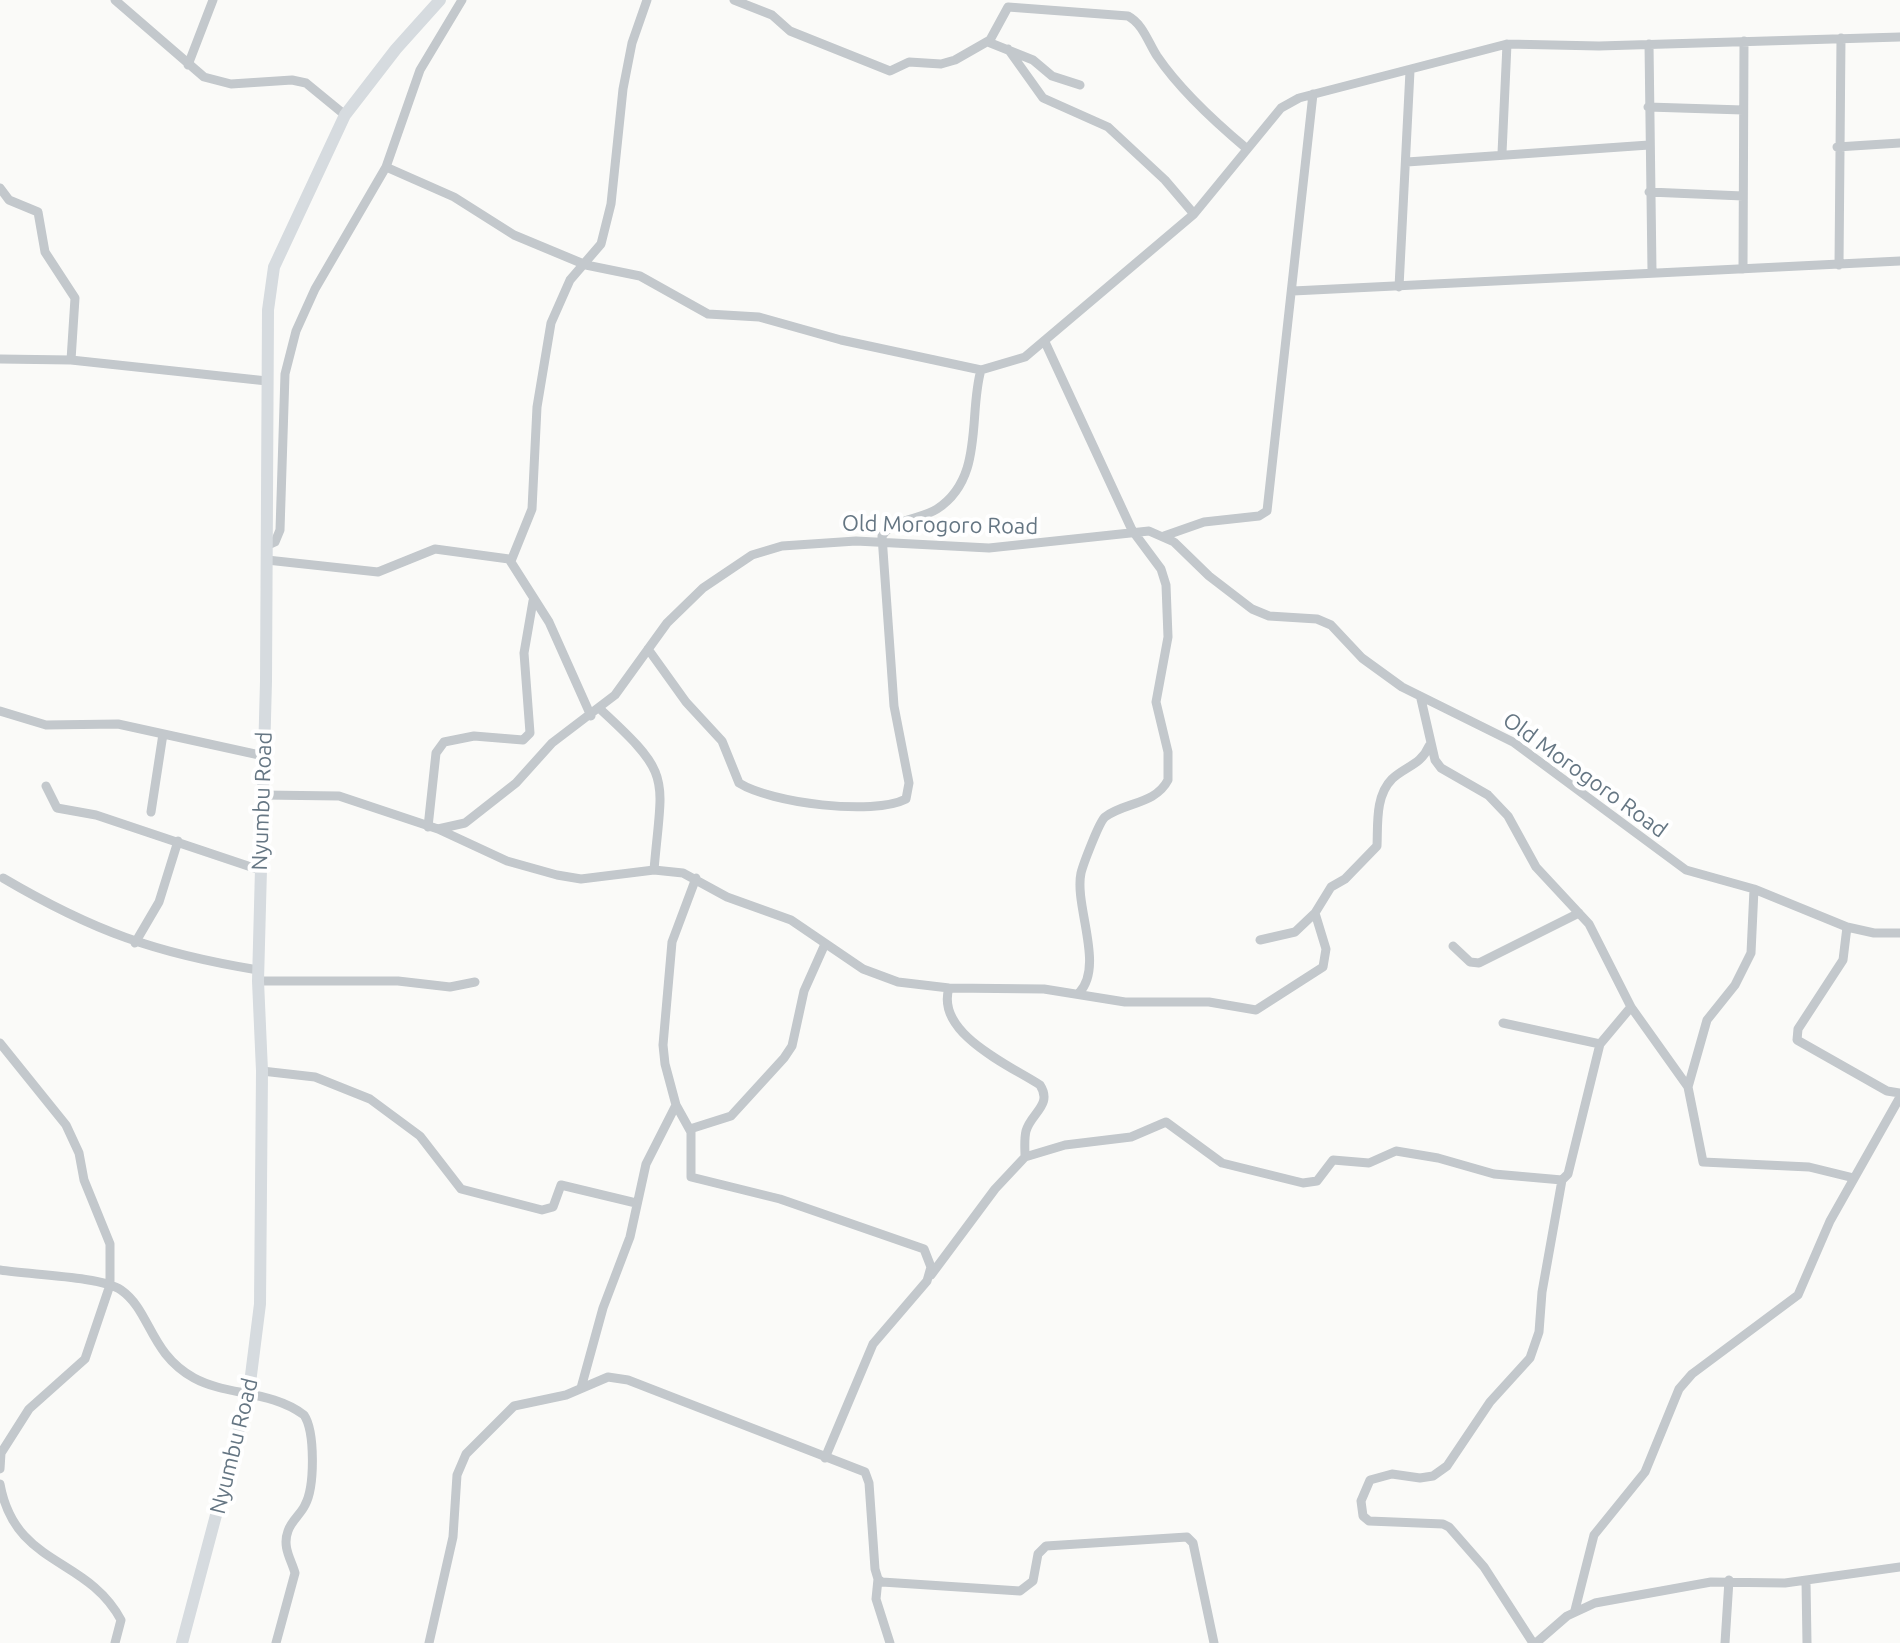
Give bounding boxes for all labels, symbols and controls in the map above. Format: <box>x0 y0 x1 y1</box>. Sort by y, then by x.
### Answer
street label: Old Morogoro Road <box>842 510 1038 540</box>
street label: Old Morogoro Road <box>1498 707 1672 843</box>
street label: Nyumbu Road <box>246 731 278 871</box>
street label: Nyumbu Road <box>204 1375 264 1517</box>

